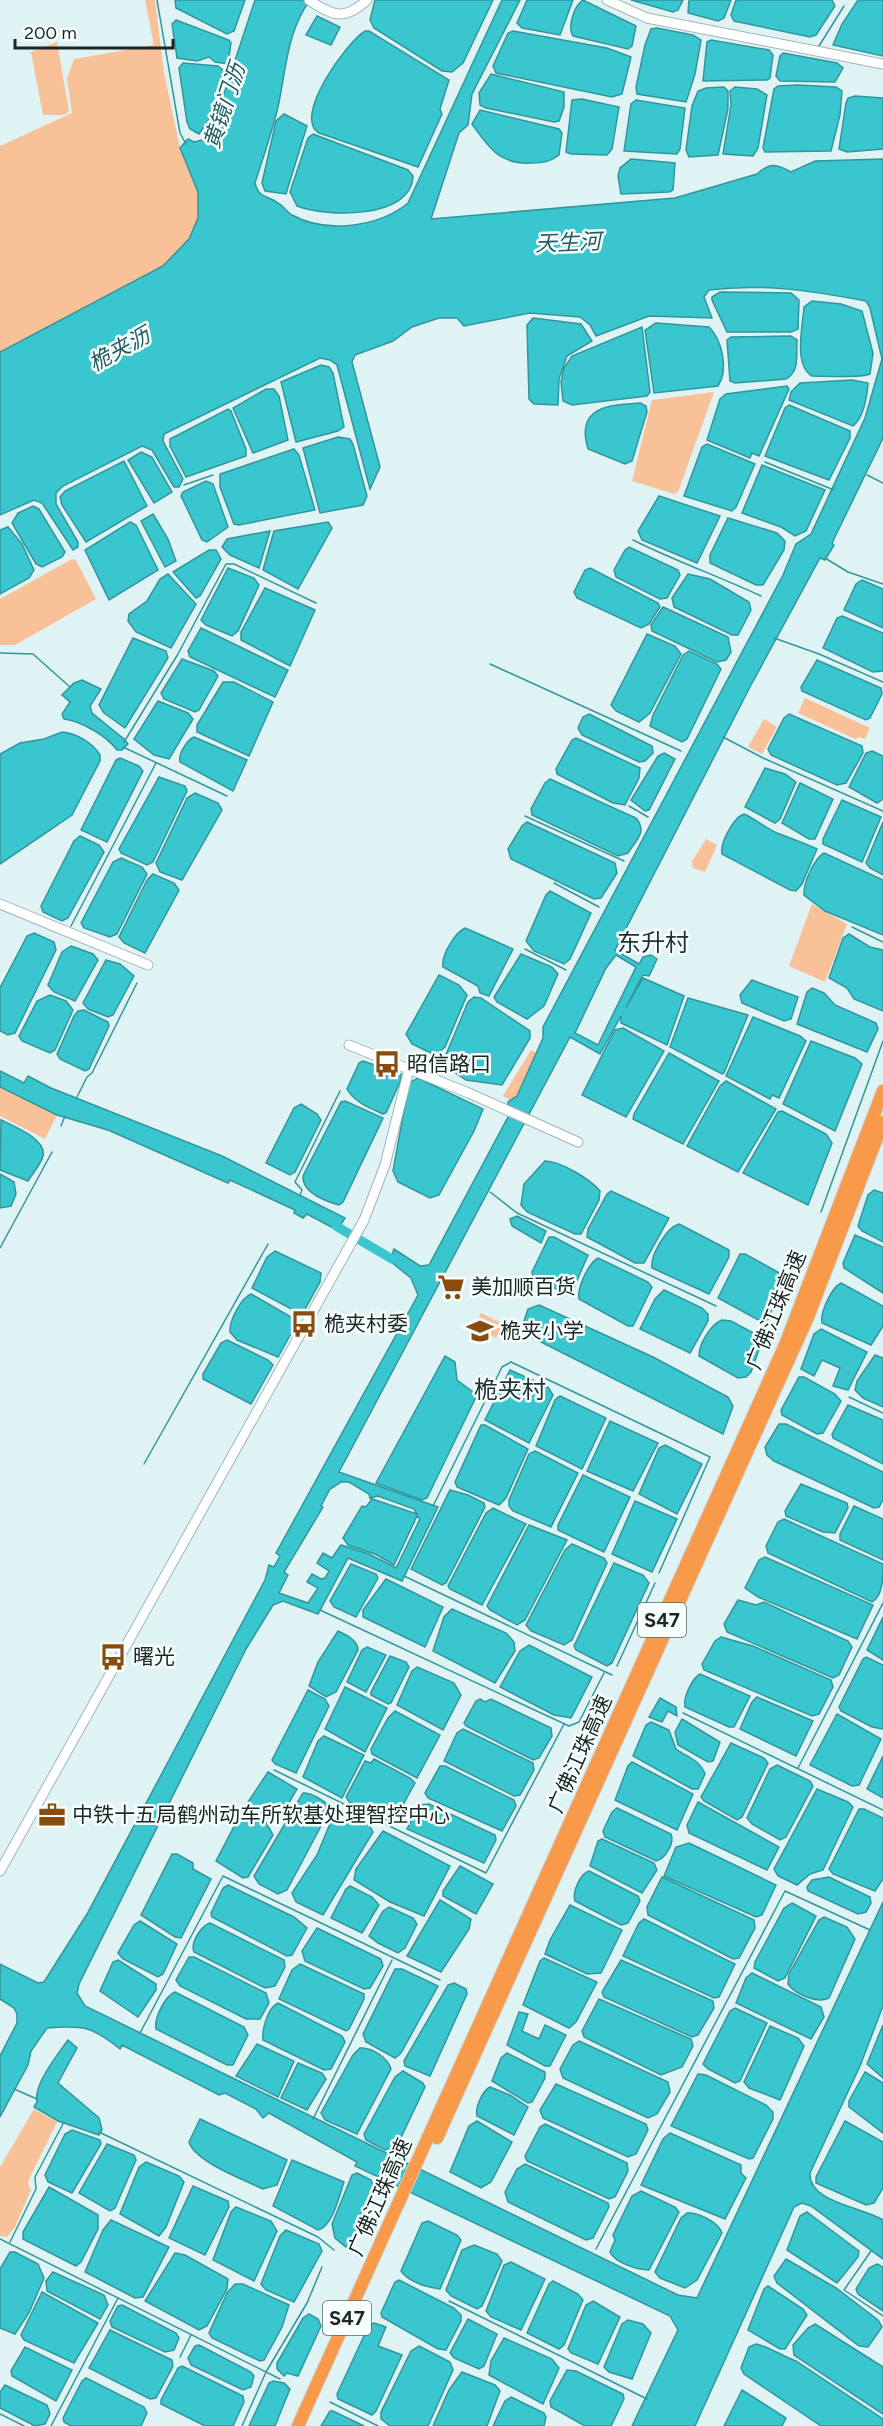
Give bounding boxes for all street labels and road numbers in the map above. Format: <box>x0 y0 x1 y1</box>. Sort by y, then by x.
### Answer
street label: 广佛江珠高速 <box>740 1247 811 1373</box>
road number: S47 <box>638 1603 686 1637</box>
street label: 广佛江珠高速 <box>542 1691 617 1816</box>
street label: 广佛江珠高速 <box>342 2134 417 2259</box>
road number: S47 <box>323 2301 371 2335</box>

